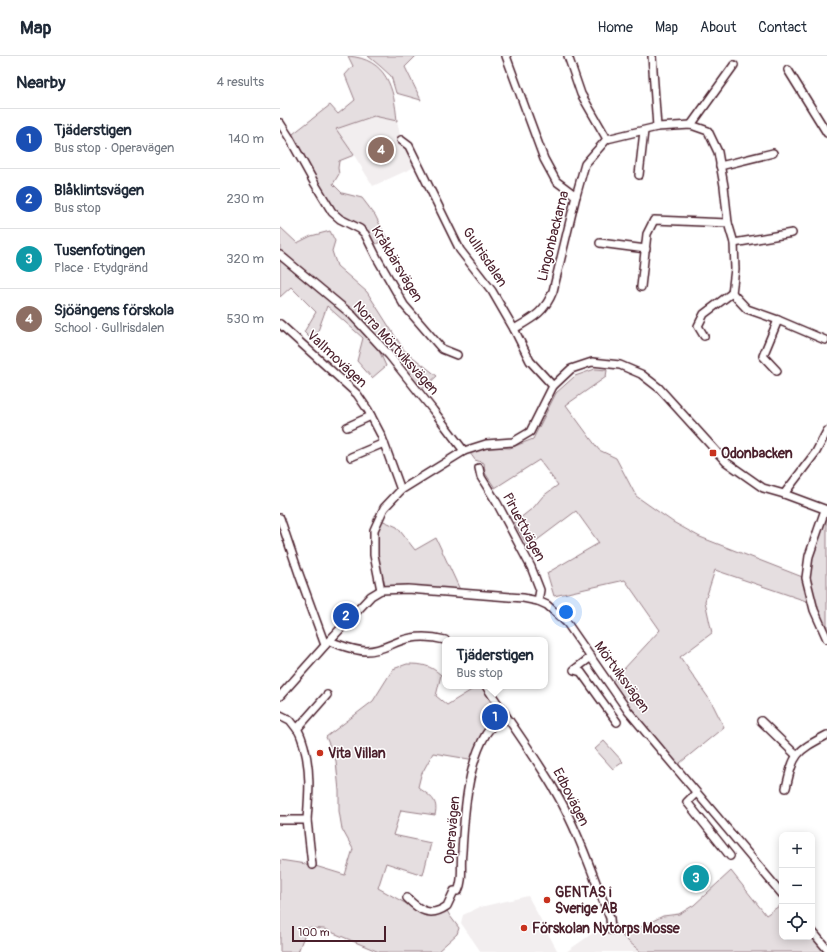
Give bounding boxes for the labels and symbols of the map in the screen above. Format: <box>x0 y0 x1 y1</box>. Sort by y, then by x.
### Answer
pin: 4 <box>368 135 394 165</box>
street label: Lingonbackarna <box>534 189 572 283</box>
street label: Kråkbärsvägen <box>368 223 426 305</box>
street label: Gullrisdalen <box>459 224 511 290</box>
street label: Norra Mörtviksvägen <box>349 298 443 398</box>
street label: Vallmovägen <box>303 327 371 391</box>
place label: Odonbacken <box>721 445 793 462</box>
marker: Odonbacken <box>708 448 718 458</box>
street label: Piruettvägen <box>499 490 549 564</box>
pin: 2 <box>333 601 359 631</box>
your location <box>556 602 576 622</box>
street label: Mörtviksvägen <box>590 638 654 716</box>
pin: 1 <box>482 702 508 732</box>
place label: Vita Villan <box>328 745 386 762</box>
marker: Vita Villan <box>315 748 325 758</box>
street label: Edbovägen <box>549 765 593 829</box>
street label: Operavägen <box>441 795 463 865</box>
pin: 3 <box>683 863 709 893</box>
place label: GENTAS i Sverige AB <box>555 884 618 917</box>
marker: GENTAS i Sverige AB <box>542 895 552 905</box>
place label: Förskolan Nytorps Mosse <box>532 920 681 937</box>
marker: Förskolan Nytorps Mosse <box>519 923 529 933</box>
scale bar <box>292 924 386 943</box>

